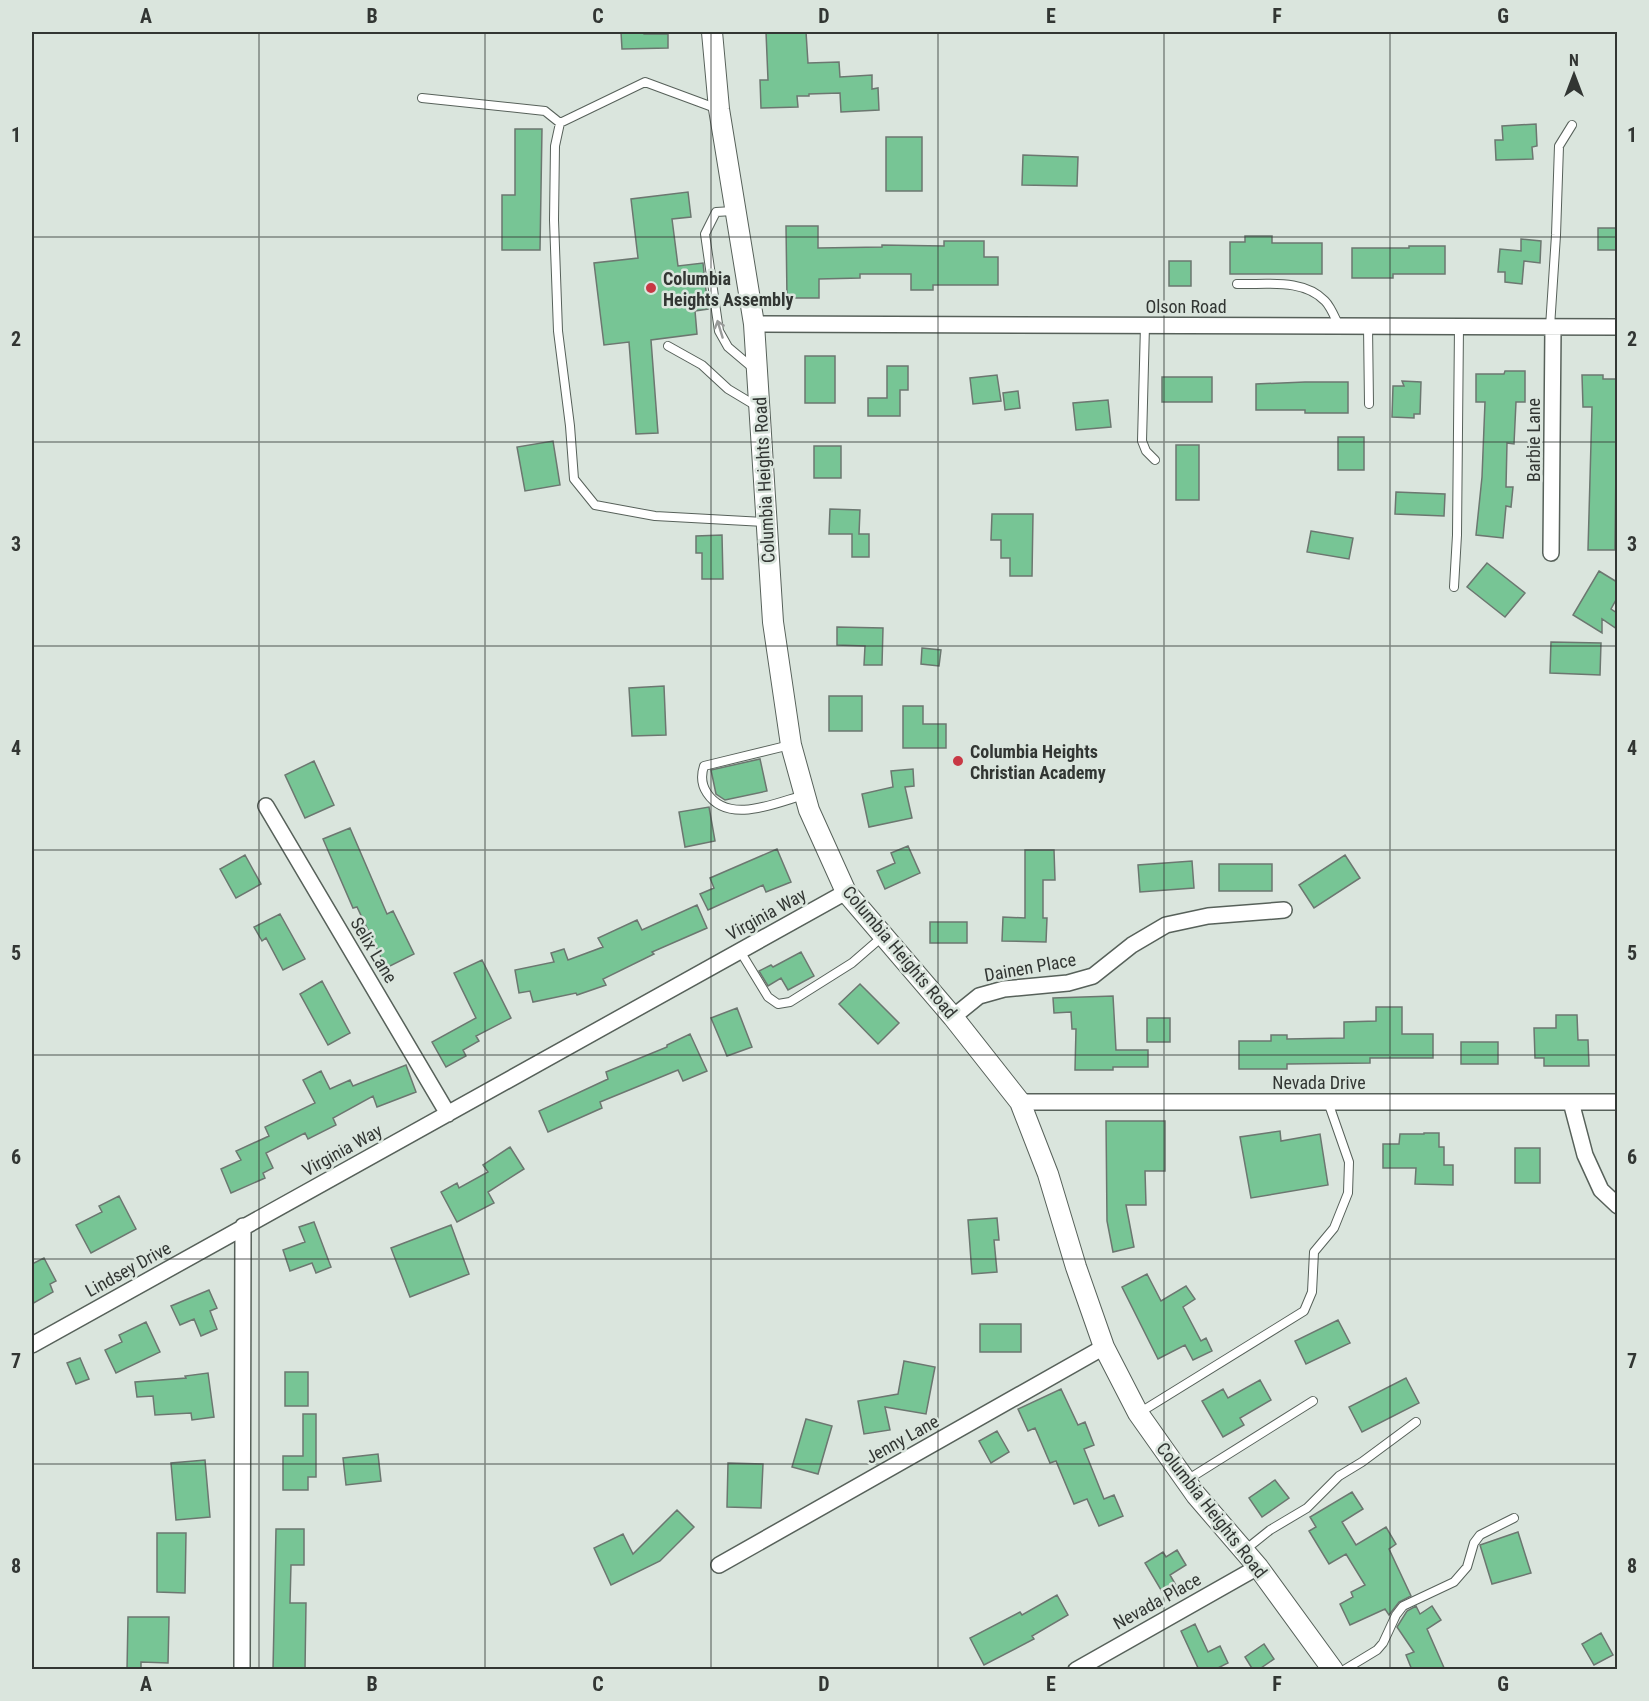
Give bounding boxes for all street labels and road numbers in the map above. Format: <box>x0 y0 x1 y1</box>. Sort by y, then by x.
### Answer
street label: Olson Road <box>1145 296 1227 317</box>
street label: Columbia Heights Road <box>749 396 779 564</box>
street label: Barbie Lane <box>1523 398 1544 482</box>
street label: Columbia Heights Road <box>838 881 962 1023</box>
street label: Virginia Way <box>723 883 810 944</box>
street label: Selix Lane <box>346 914 402 986</box>
street label: Dainen Place <box>983 949 1077 985</box>
street label: Nevada Drive <box>1272 1072 1366 1093</box>
street label: Virginia Way <box>299 1119 386 1180</box>
street label: Lindsey Drive <box>82 1237 174 1301</box>
street label: Jenny Lane <box>862 1410 942 1468</box>
street label: Columbia Heights Road <box>1152 1438 1272 1582</box>
street label: Nevada Place <box>1110 1568 1204 1634</box>

